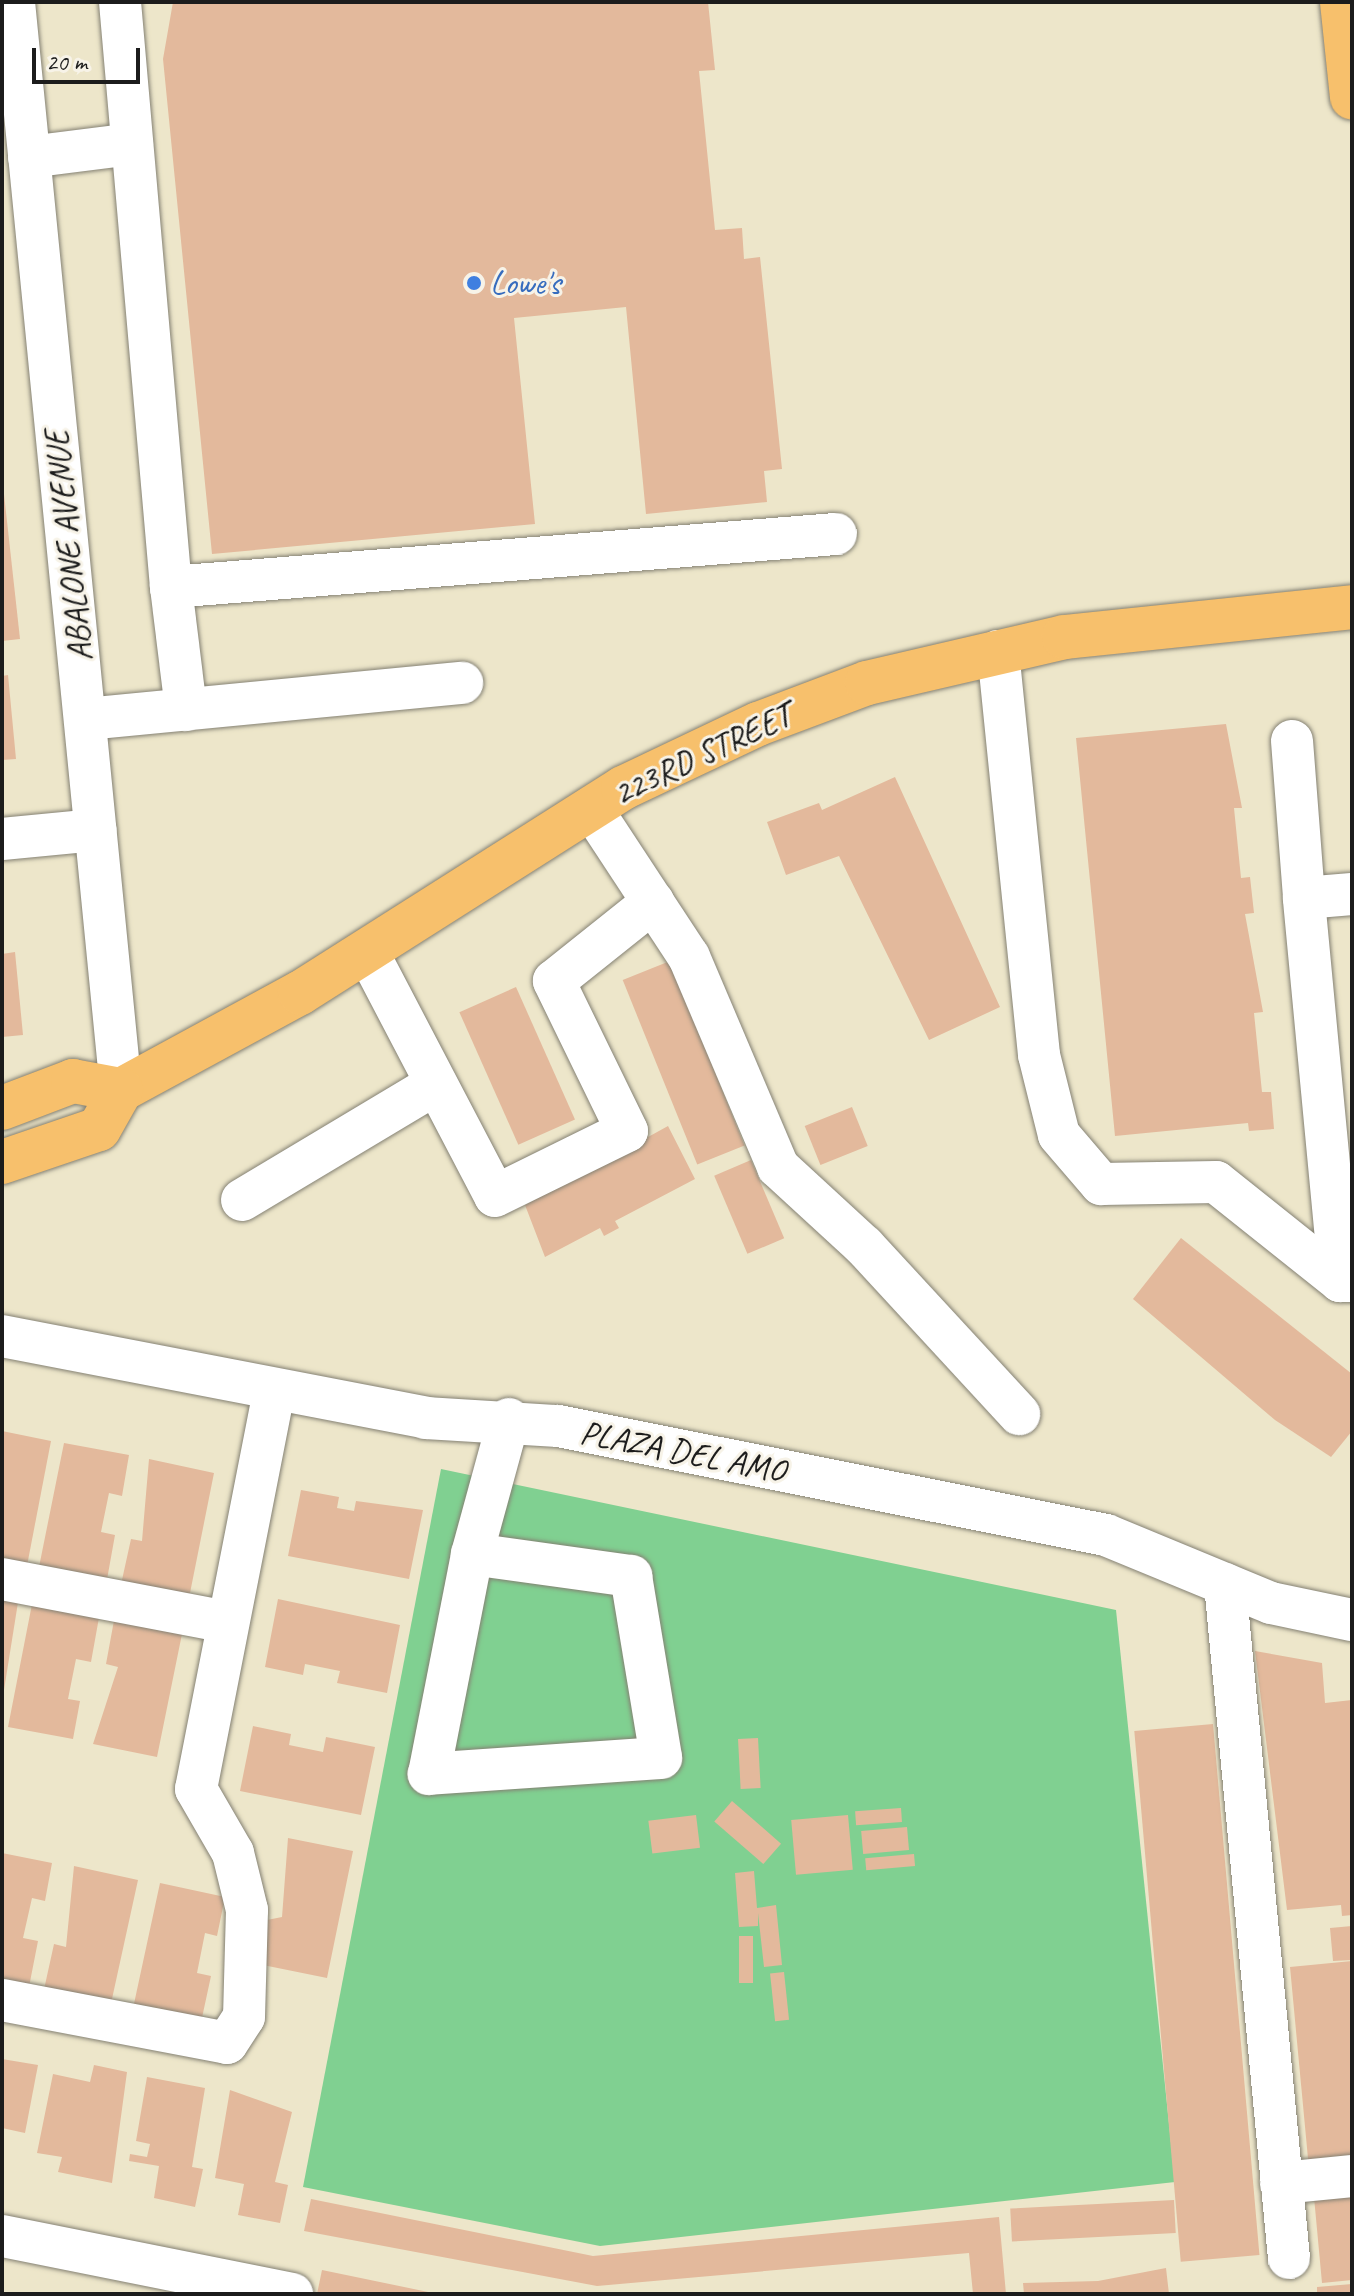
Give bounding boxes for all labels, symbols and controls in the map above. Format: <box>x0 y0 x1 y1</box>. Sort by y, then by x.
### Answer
scale bar <box>36 32 144 82</box>
text: 20 m <box>46 47 87 77</box>
place label: Lowe's <box>490 263 560 303</box>
marker: Lowe's <box>465 274 483 292</box>
street label: ABALONE AVENUE <box>36 429 100 663</box>
street label: 223RD STREET <box>606 695 798 813</box>
street label: PLAZA DEL AMO <box>577 1411 789 1491</box>

